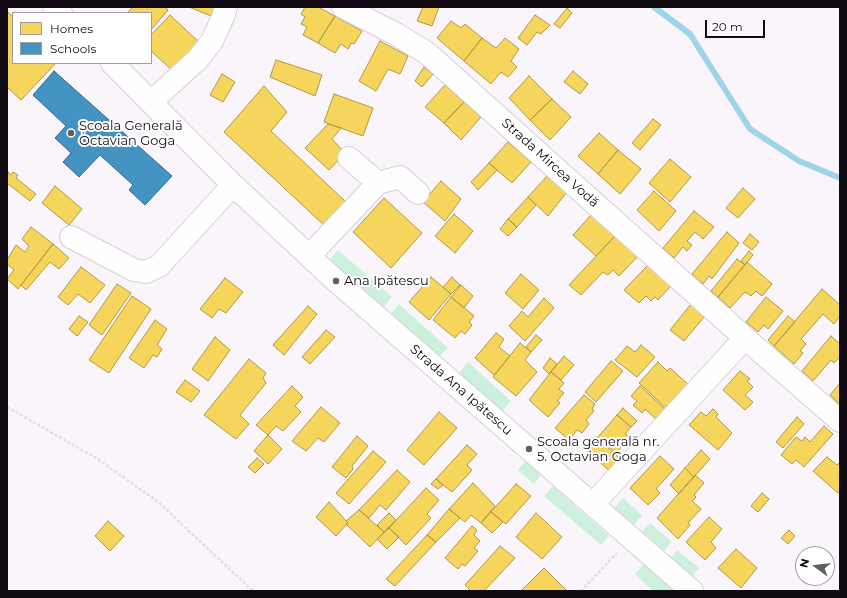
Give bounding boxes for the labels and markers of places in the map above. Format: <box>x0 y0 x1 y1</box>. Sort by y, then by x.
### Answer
place label: Școala Generală Octavian Goga <box>79 118 183 149</box>
marker: Școala Generală Octavian Goga <box>66 128 76 138</box>
place label: Ana Ipătescu <box>344 273 429 289</box>
marker: Ana Ipătescu <box>331 276 341 286</box>
place label: Scoala generală nr. 5. Octavian Goga <box>537 434 659 465</box>
marker: Scoala generală nr. 5. Octavian Goga <box>524 444 534 454</box>

